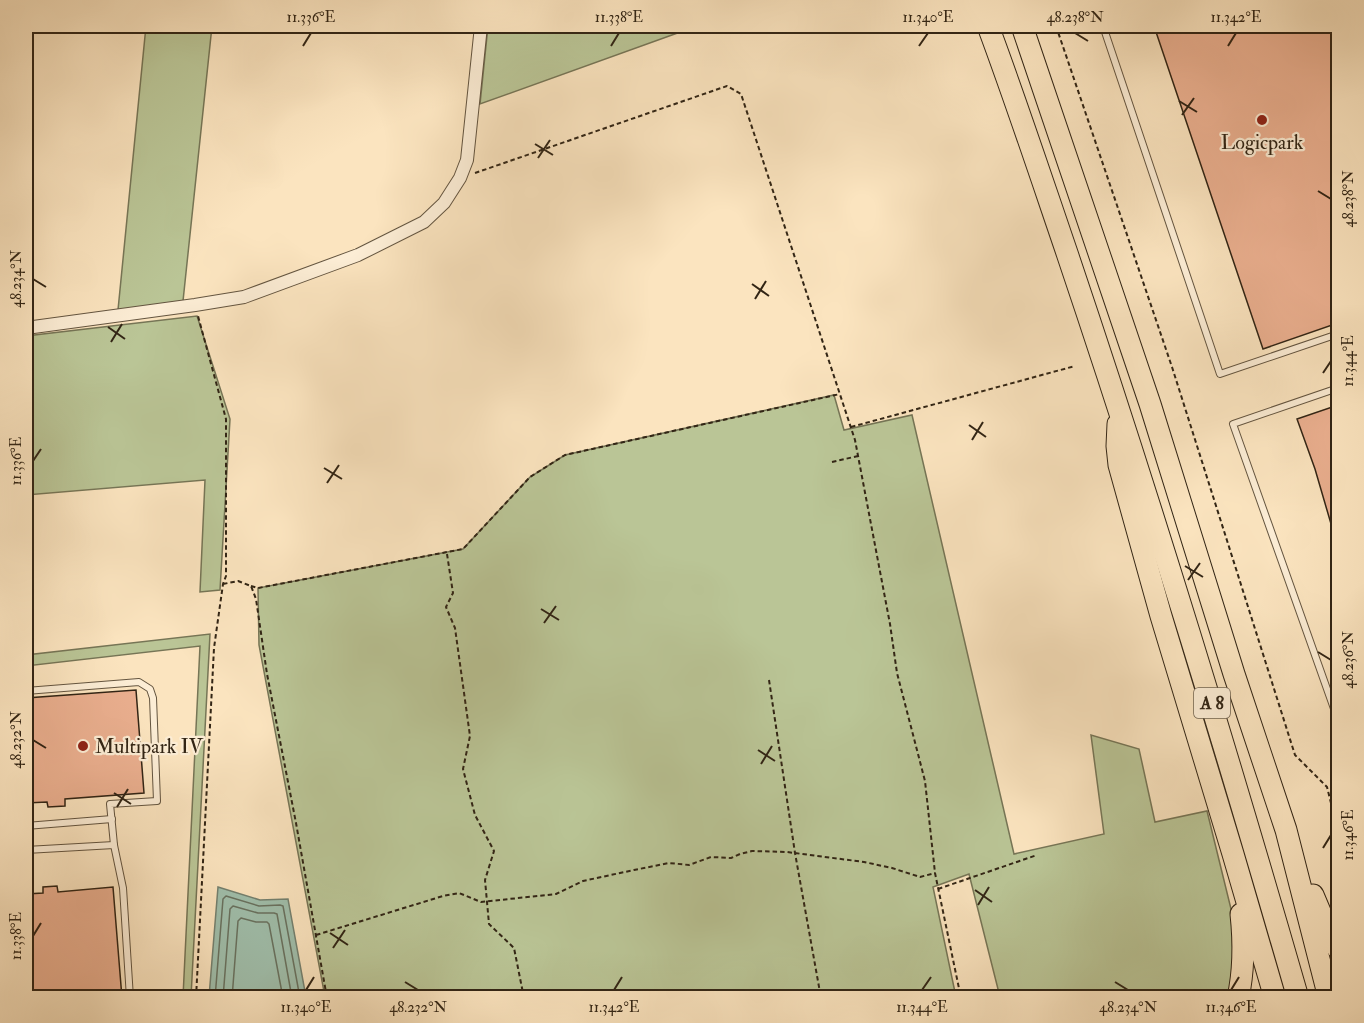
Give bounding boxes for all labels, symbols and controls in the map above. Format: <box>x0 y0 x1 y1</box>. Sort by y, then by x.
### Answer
text: 11.336°E <box>287 8 336 27</box>
text: 11.338°E <box>595 8 643 27</box>
text: 11.340°E <box>902 8 954 27</box>
text: 48.238°N <box>1046 8 1104 27</box>
text: 11.342°E <box>1210 8 1262 27</box>
marker: Logicpark <box>1255 113 1269 127</box>
place label: Logicpark <box>1221 130 1304 156</box>
text: 48.238°N <box>1339 170 1358 228</box>
text: 48.234°N <box>7 249 26 308</box>
text: 11.344°E <box>1339 335 1358 387</box>
text: 11.336°E <box>7 436 26 485</box>
text: 48.236°N <box>1339 631 1358 689</box>
road number: A 8 <box>1194 688 1230 718</box>
text: 48.232°N <box>7 711 26 769</box>
place label: Multipark IV <box>95 734 204 760</box>
marker: Multipark IV <box>76 739 90 753</box>
text: 11.346°E <box>1339 809 1358 861</box>
text: 11.338°E <box>7 912 26 960</box>
text: 11.340°E <box>280 998 332 1017</box>
text: 48.232°N <box>389 998 447 1017</box>
text: 11.342°E <box>588 998 640 1017</box>
text: 11.344°E <box>896 998 948 1017</box>
text: 48.234°N <box>1099 998 1158 1017</box>
text: 11.346°E <box>1205 998 1257 1017</box>

